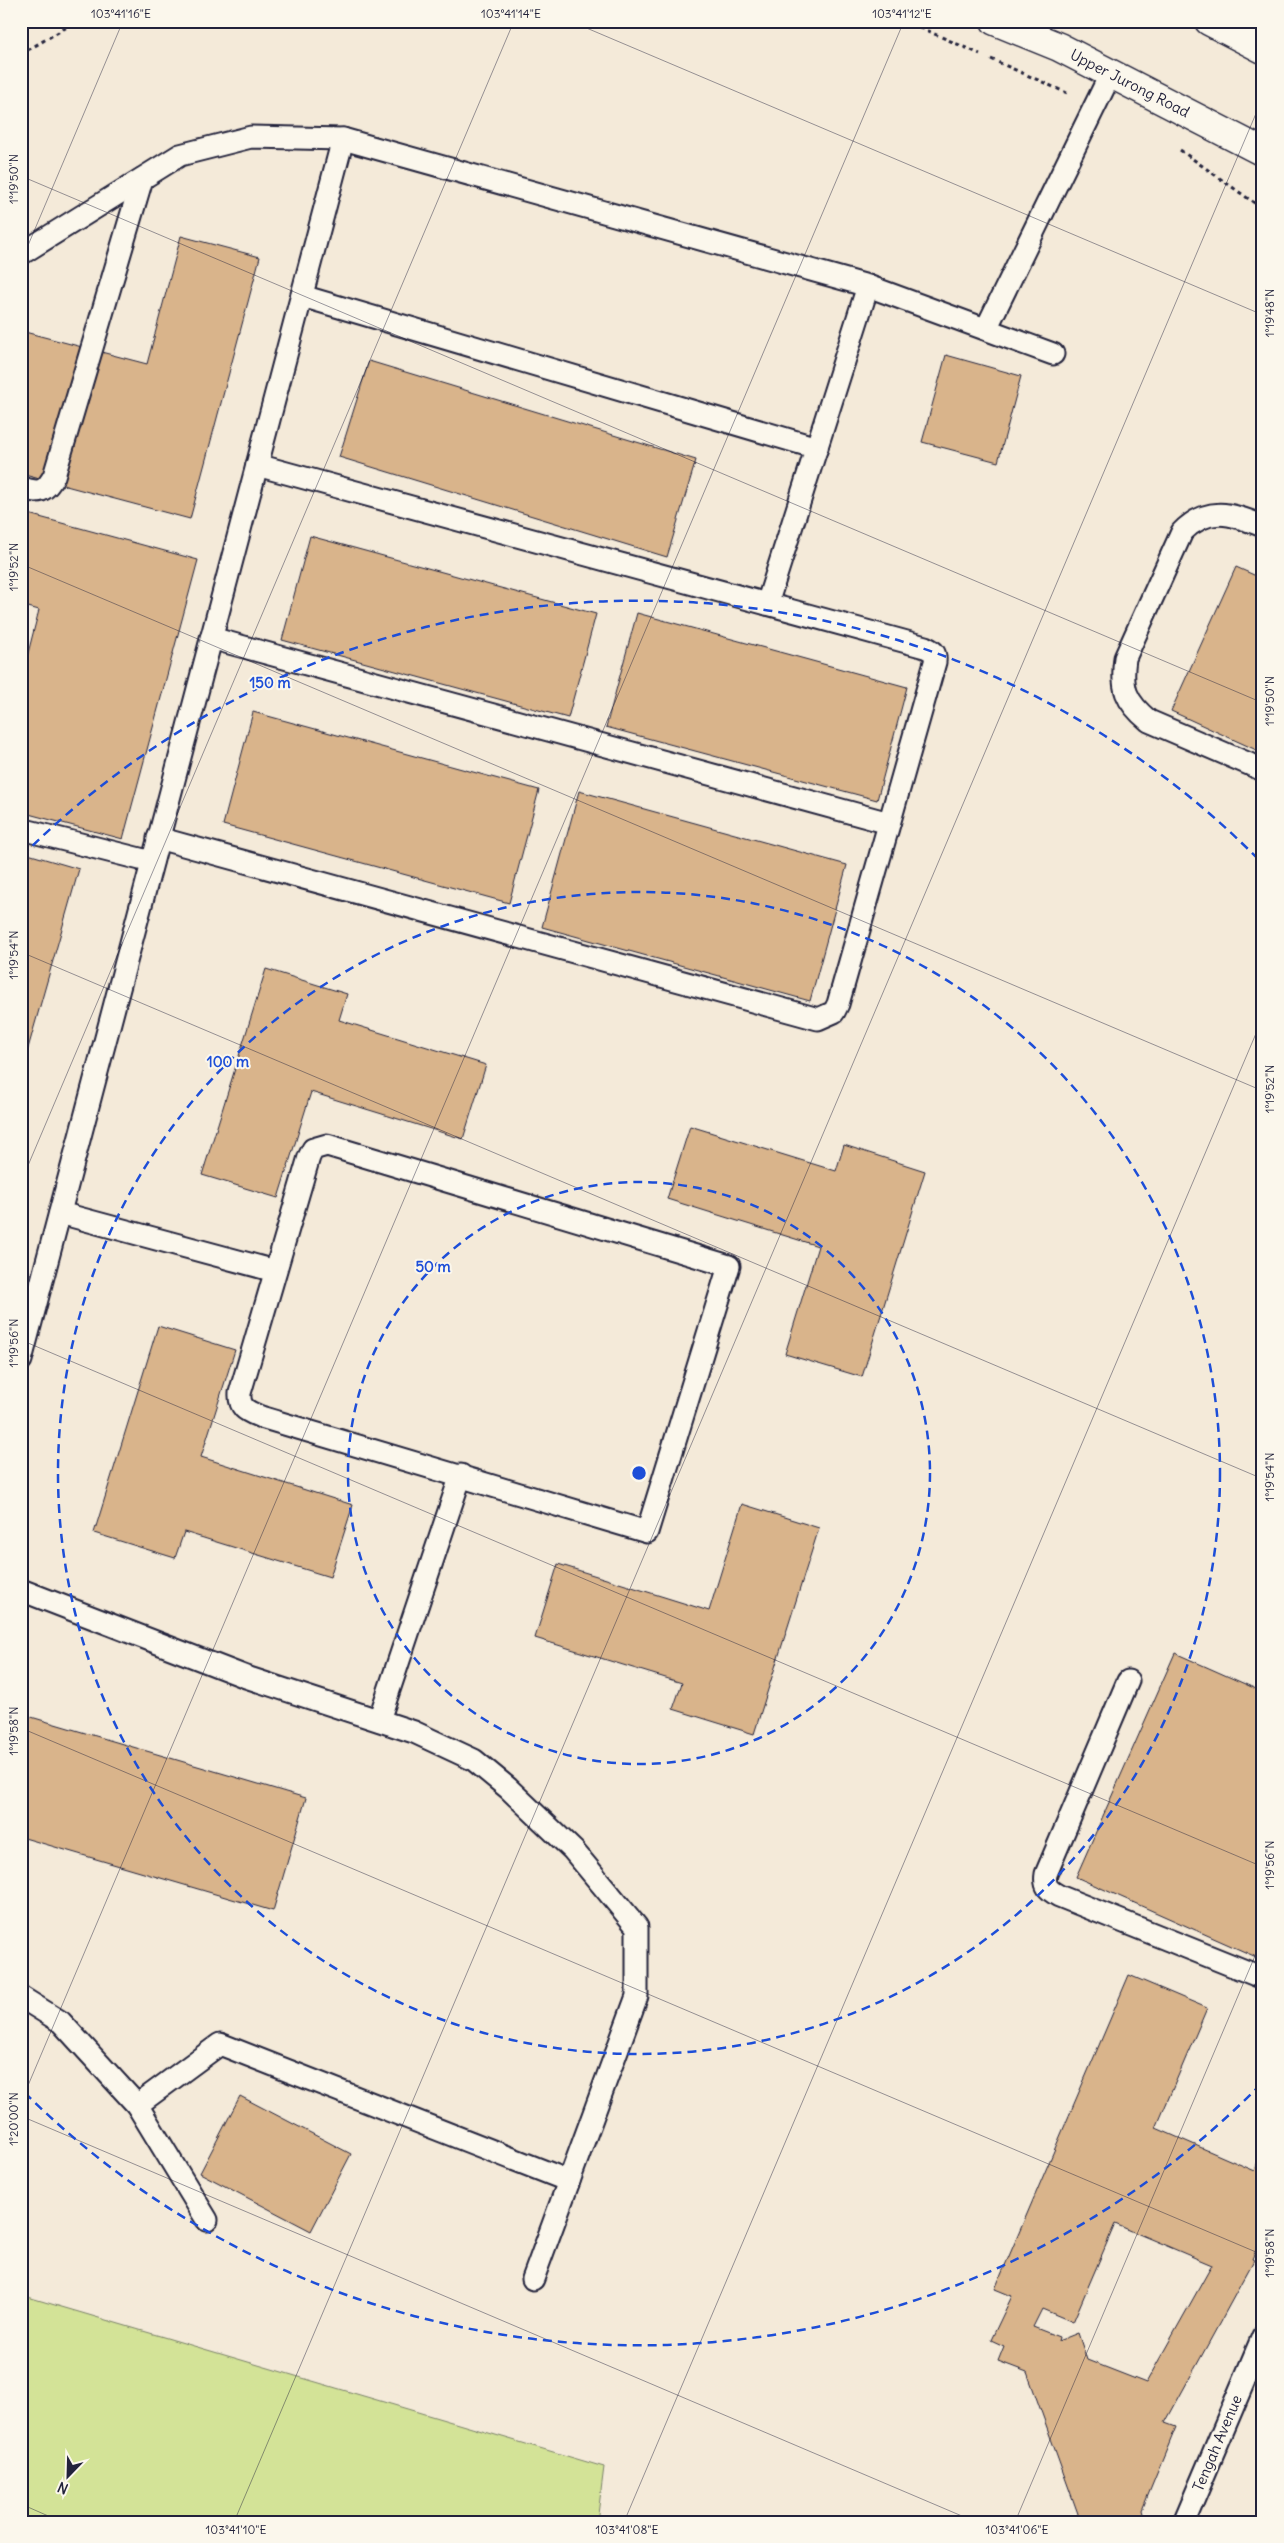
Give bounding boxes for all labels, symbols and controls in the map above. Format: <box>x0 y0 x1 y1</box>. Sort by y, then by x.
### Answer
text: 103°41'16"E <box>91 6 151 21</box>
text: 103°41'14"E <box>481 6 541 21</box>
text: 103°41'12"E <box>872 6 932 21</box>
street label: Upper Jurong Road <box>1067 45 1193 121</box>
text: 1°19'50"N <box>6 154 21 204</box>
text: 1°19'48"N <box>1262 289 1277 337</box>
text: 1°19'52"N <box>6 543 21 591</box>
text: 150 m <box>249 673 291 692</box>
text: 1°19'50"N <box>1262 676 1277 726</box>
text: 1°19'54"N <box>6 931 21 979</box>
text: 100 m <box>207 1052 249 1071</box>
text: 1°19'52"N <box>1262 1065 1277 1113</box>
text: 50 m <box>415 1257 451 1276</box>
text: 1°19'56"N <box>6 1319 21 1367</box>
text: 1°19'54"N <box>1262 1453 1277 1501</box>
centre of rings <box>630 1464 648 1482</box>
text: 1°19'58"N <box>6 1707 21 1755</box>
text: 1°19'56"N <box>1262 1841 1277 1889</box>
text: 1°20'00"N <box>6 2092 21 2146</box>
text: 1°19'58"N <box>1262 2229 1277 2277</box>
street label: Tengah Avenue <box>1188 2392 1246 2494</box>
north arrow <box>42 2450 92 2500</box>
text: N <box>55 2478 71 2498</box>
text: 103°41'10"E <box>206 2522 266 2537</box>
text: 103°41'08"E <box>595 2522 659 2537</box>
text: 103°41'06"E <box>985 2522 1049 2537</box>

